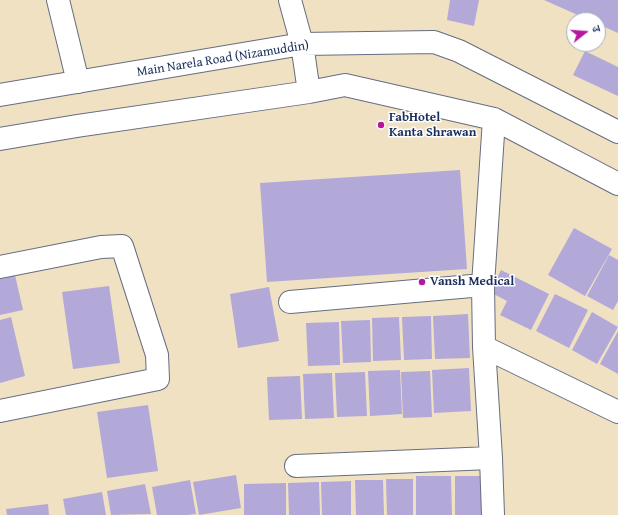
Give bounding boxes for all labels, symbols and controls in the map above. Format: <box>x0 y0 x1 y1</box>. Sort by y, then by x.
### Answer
north arrow <box>566 12 606 52</box>
text: उ <box>588 24 605 34</box>
street label: Main Narela Road (Nizamuddin) <box>136 38 310 80</box>
place label: FabHotel Kanta Shrawan <box>389 110 476 141</box>
marker: FabHotel Kanta Shrawan <box>376 120 386 130</box>
place label: Vansh Medical <box>430 274 514 290</box>
marker: Vansh Medical <box>417 277 427 287</box>

